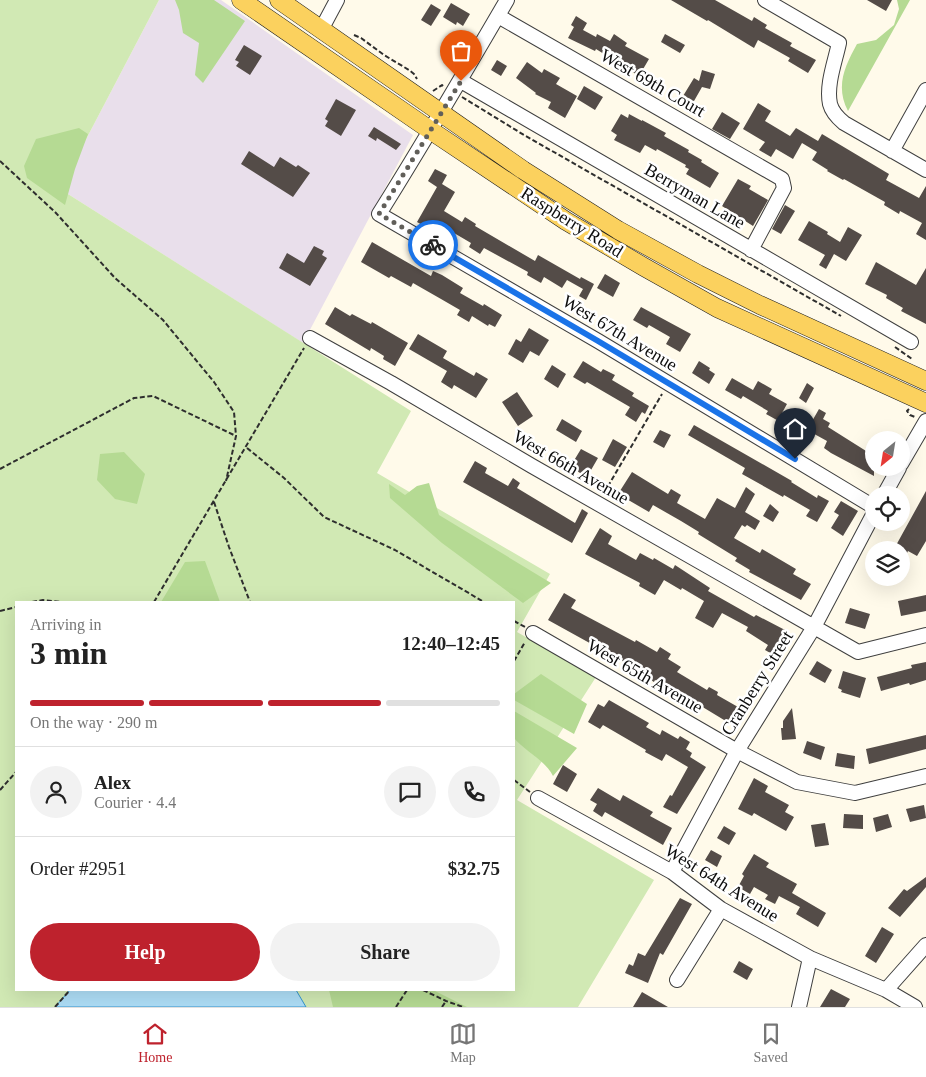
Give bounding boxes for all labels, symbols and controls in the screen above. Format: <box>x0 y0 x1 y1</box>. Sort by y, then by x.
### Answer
pin <box>440 30 482 81</box>
icon: bag <box>447 37 475 65</box>
street label: West 69th Court <box>597 45 709 121</box>
street label: Berryman Lane <box>641 159 749 233</box>
street label: Raspberry Road <box>517 183 627 261</box>
courier <box>408 220 458 270</box>
icon: bike <box>419 231 447 259</box>
street label: West 67th Avenue <box>559 291 681 375</box>
pin <box>774 408 816 459</box>
icon: home <box>781 415 809 443</box>
street label: West 66th Avenue <box>510 426 632 508</box>
north arrow <box>865 431 910 476</box>
map controls <box>865 431 910 586</box>
button: locate <box>865 486 910 531</box>
button: layers <box>865 541 910 586</box>
text: Arriving in <box>30 616 102 633</box>
street label: Cranberry Street <box>717 627 797 739</box>
text: 12:40–12:45 <box>402 633 500 654</box>
text: 3 min <box>30 635 107 671</box>
street label: West 65th Avenue <box>584 635 706 717</box>
text: On the way · 290 m <box>30 714 158 731</box>
button: person <box>30 766 82 818</box>
button: chat <box>384 766 436 818</box>
button: phone <box>448 766 500 818</box>
text: Alex <box>94 772 131 793</box>
text: Courier · 4.4 <box>94 794 176 811</box>
street label: West 64th Avenue <box>661 840 783 926</box>
text: Order #2951 <box>30 858 127 879</box>
text: $32.75 <box>448 858 500 879</box>
button: Help <box>30 923 260 981</box>
button: Share <box>270 923 500 981</box>
tab: Home <box>138 1020 172 1066</box>
tab: Map <box>449 1020 477 1066</box>
tab: Saved <box>754 1020 788 1066</box>

